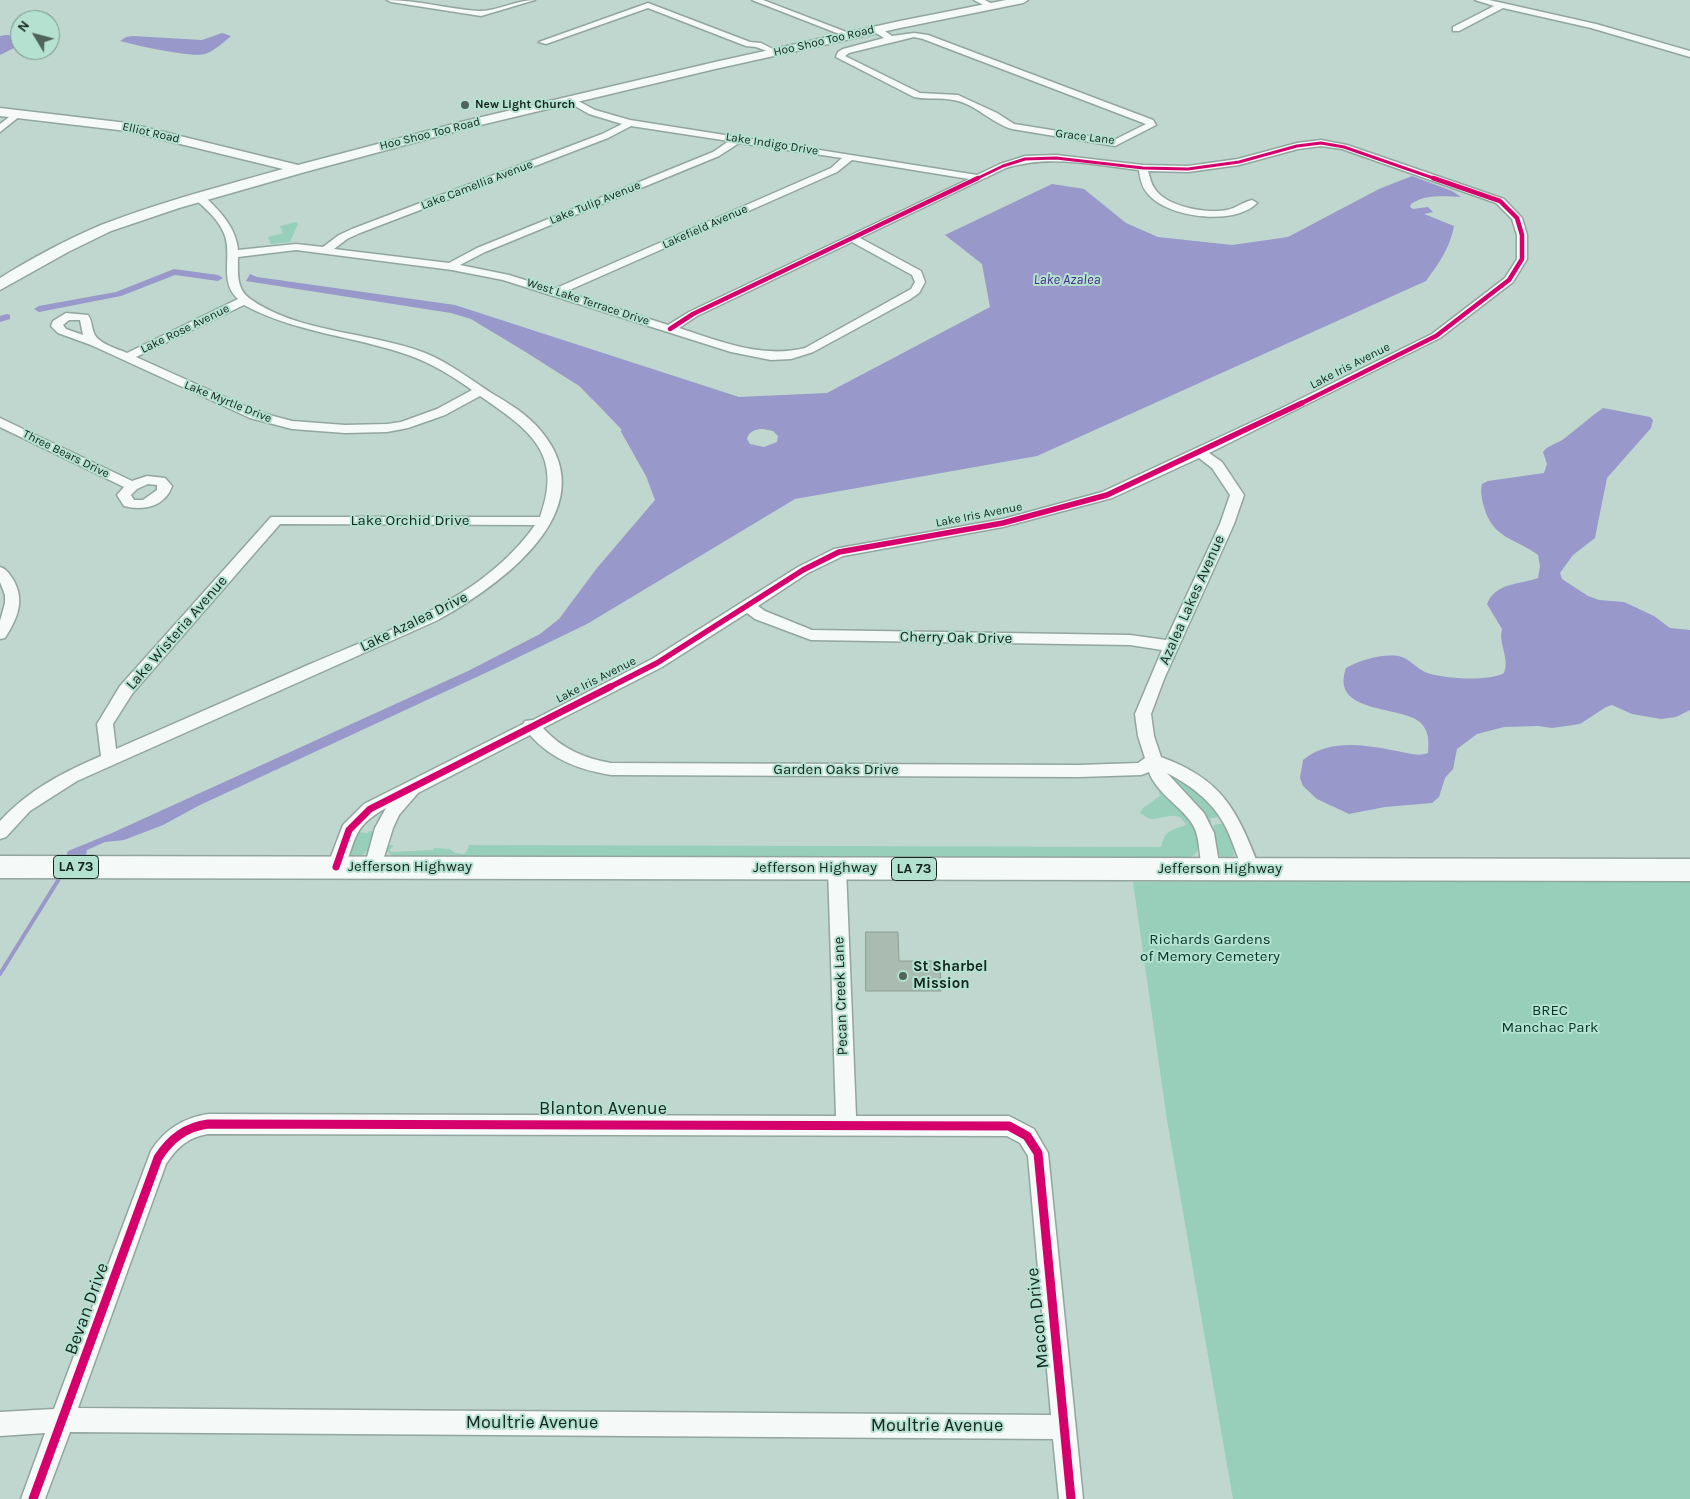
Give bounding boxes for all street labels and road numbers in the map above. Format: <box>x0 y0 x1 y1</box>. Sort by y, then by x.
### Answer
street label: Hoo Shoo Too Road <box>772 22 876 60</box>
street label: Hoo Shoo Too Road <box>378 115 482 153</box>
street label: Elliot Road <box>121 119 181 147</box>
street label: Grace Lane <box>1055 126 1115 148</box>
street label: Lake Indigo Drive <box>725 130 819 158</box>
street label: Lake Camellia Avenue <box>419 157 535 213</box>
street label: Lake Tulip Avenue <box>547 178 643 228</box>
street label: Lakefield Avenue <box>660 202 750 252</box>
street label: West Lake Terrace Drive <box>525 275 651 329</box>
street label: Lake Rose Avenue <box>138 301 232 357</box>
street label: Lake Iris Avenue <box>1308 340 1392 392</box>
street label: Lake Myrtle Drive <box>182 378 274 426</box>
street label: Three Bears Drive <box>20 427 112 481</box>
street label: Lake Iris Avenue <box>934 500 1024 530</box>
street label: Lake Orchid Drive <box>351 512 469 530</box>
street label: Azalea Lakes Avenue <box>1155 532 1229 668</box>
street label: Lake Wisteria Avenue <box>123 572 231 694</box>
street label: Lake Azalea Drive <box>357 588 471 656</box>
street label: Cherry Oak Drive <box>900 628 1012 648</box>
street label: Lake Iris Avenue <box>554 654 638 706</box>
street label: Garden Oaks Drive <box>773 761 899 779</box>
road number: LA 73 <box>54 856 98 879</box>
street label: Jefferson Highway <box>348 858 472 876</box>
road number: LA 73 <box>892 858 936 881</box>
street label: Jefferson Highway <box>753 859 877 877</box>
street label: Jefferson Highway <box>1158 860 1282 878</box>
street label: Pecan Creek Lane <box>830 936 852 1056</box>
street label: Blanton Avenue <box>539 1098 667 1120</box>
street label: Bevan Drive <box>60 1260 114 1358</box>
street label: Macon Drive <box>1022 1266 1054 1370</box>
street label: Moultrie Avenue <box>466 1412 598 1434</box>
street label: Moultrie Avenue <box>871 1415 1003 1437</box>

